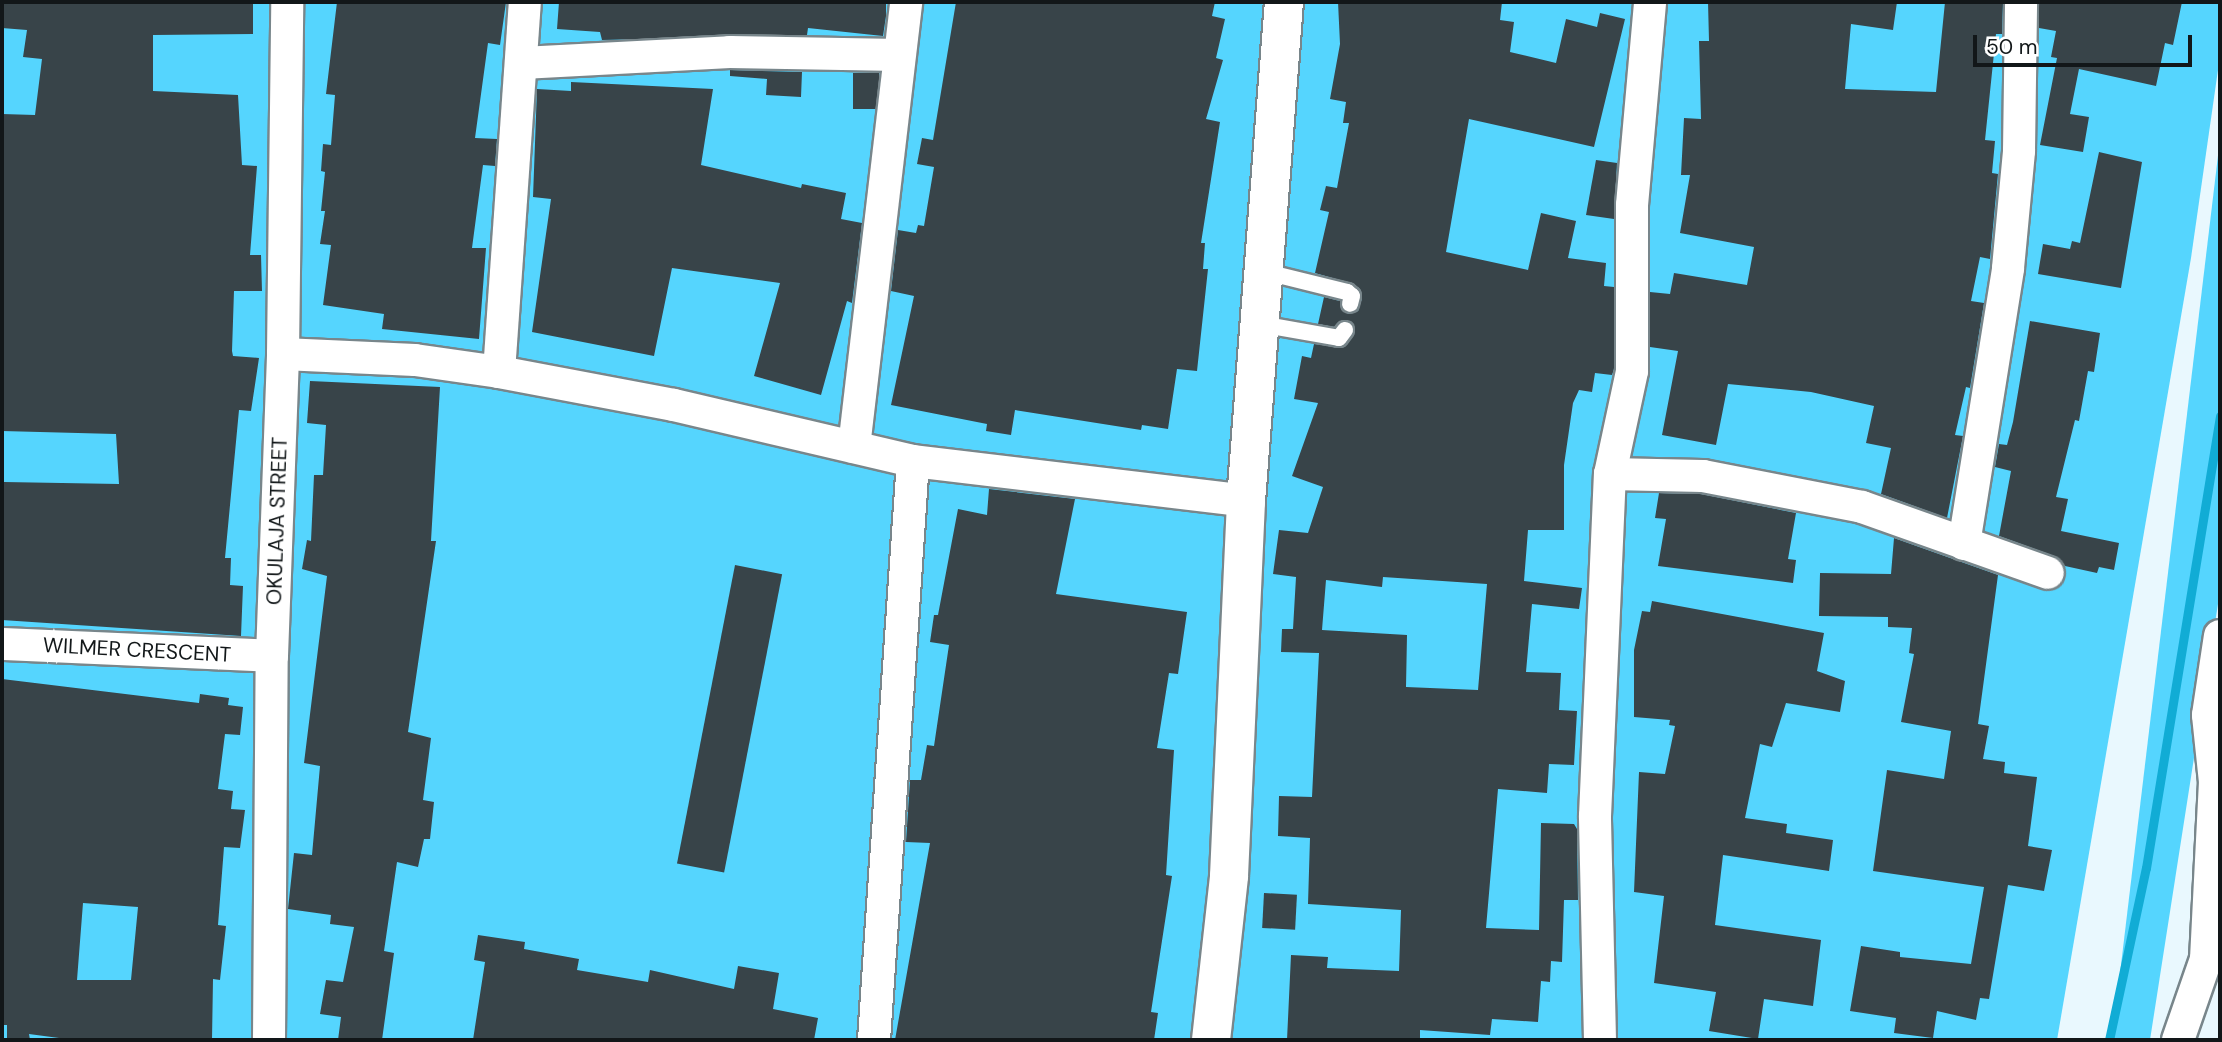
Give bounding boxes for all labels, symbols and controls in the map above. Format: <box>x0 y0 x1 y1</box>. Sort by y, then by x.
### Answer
scale bar <box>1977 21 2196 65</box>
text: 50 m <box>1986 33 2037 61</box>
street label: OKULAJA STREET <box>261 436 293 606</box>
street label: WILMER CRESCENT <box>42 632 232 668</box>

